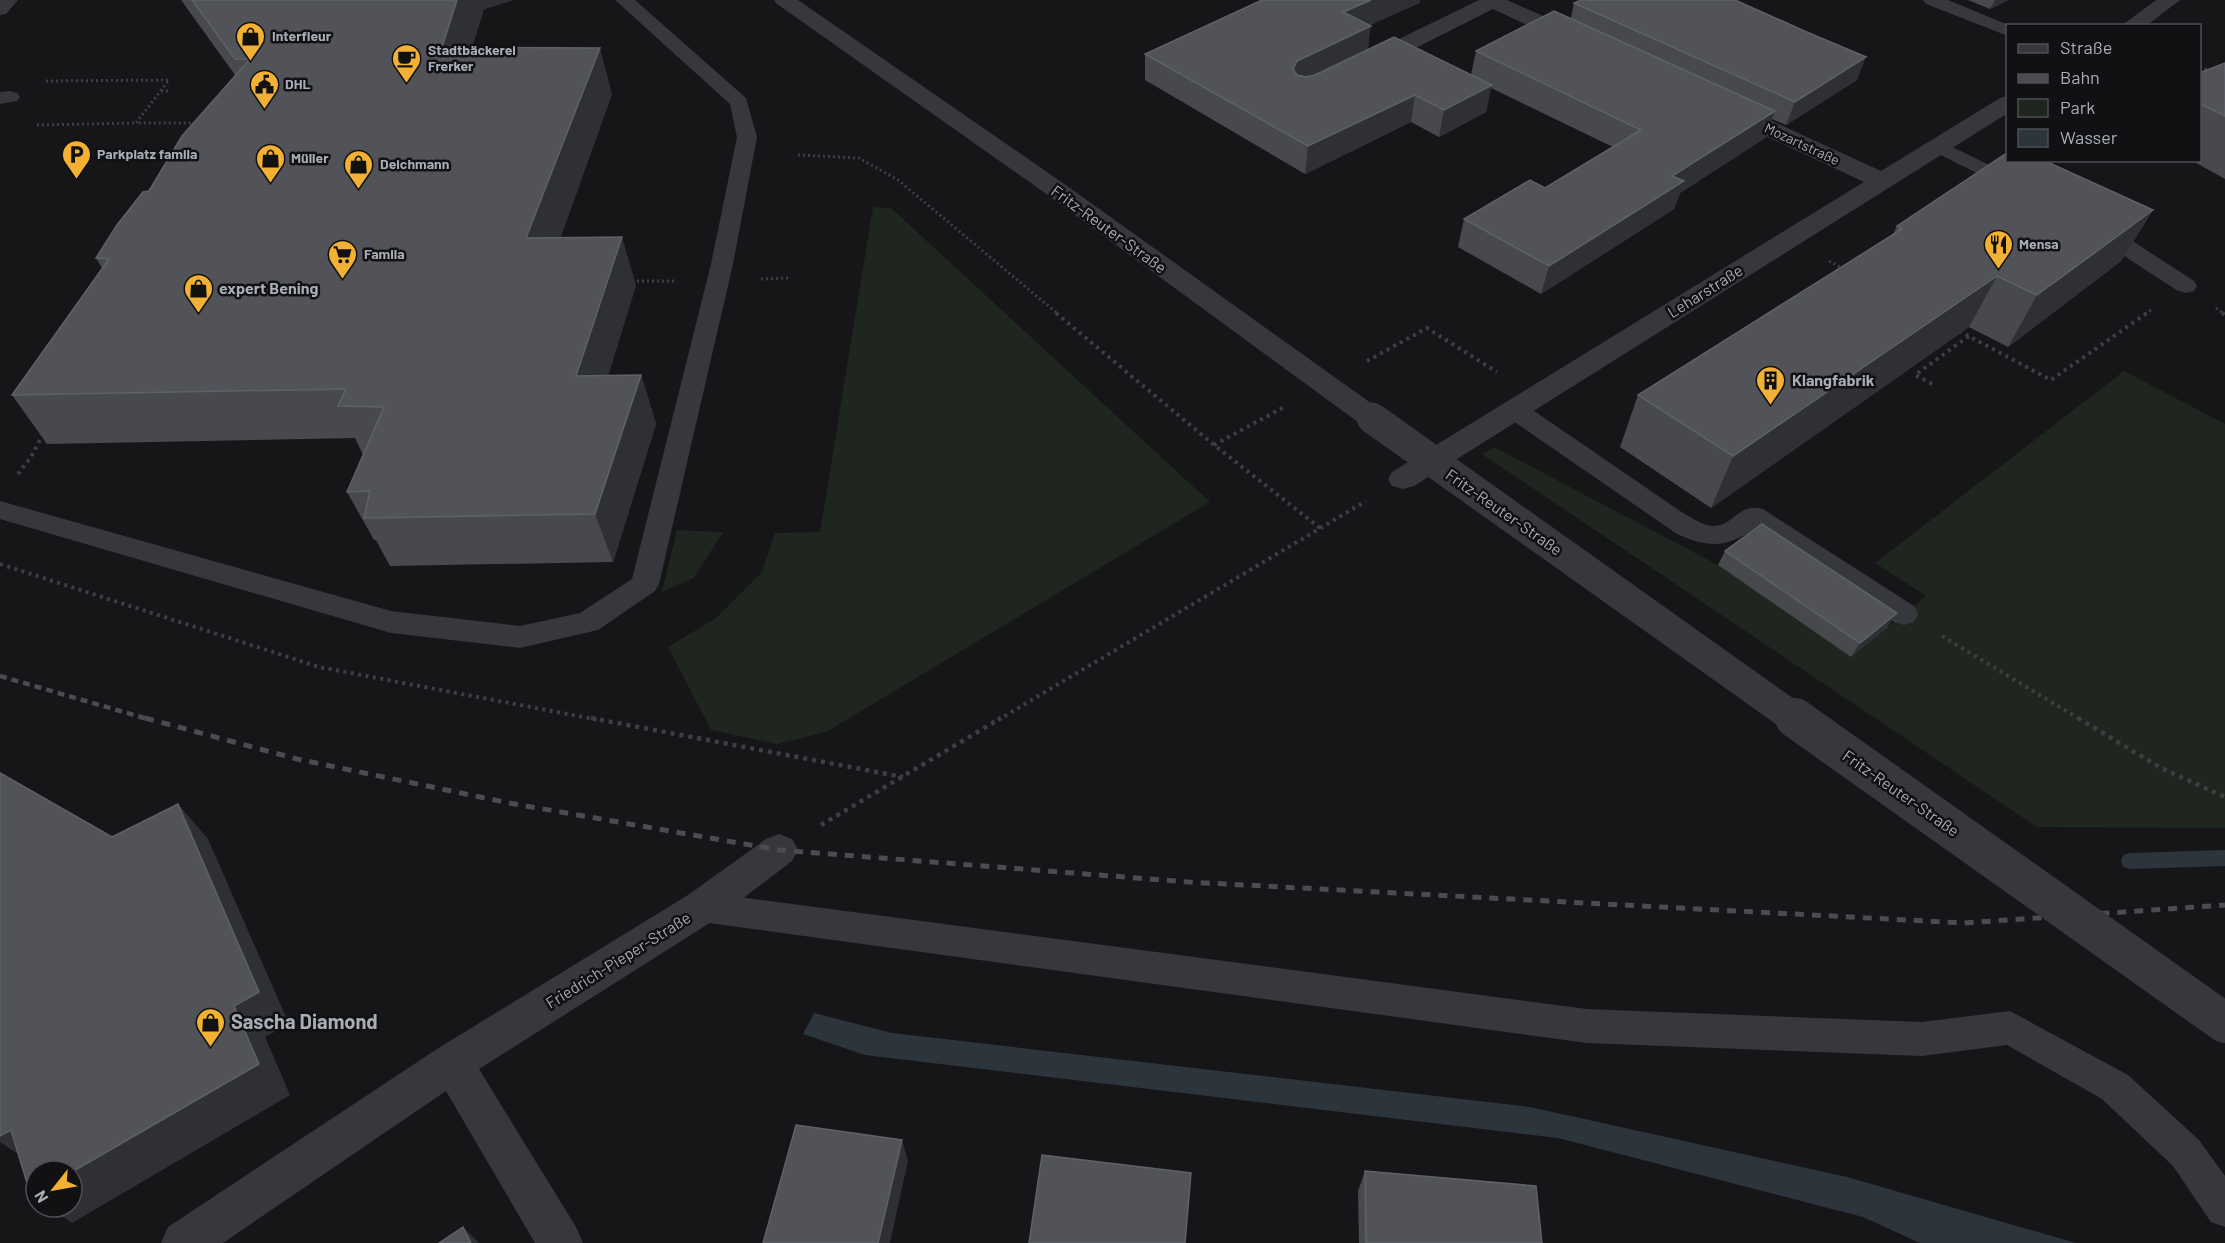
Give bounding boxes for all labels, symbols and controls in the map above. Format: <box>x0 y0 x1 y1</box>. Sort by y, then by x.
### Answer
shop icon: Interfleur <box>235 20 267 62</box>
legend <box>2006 24 2201 162</box>
place label: Interfleur <box>272 27 332 44</box>
text: Straße <box>2060 36 2112 58</box>
place label: Stadtbäckerei Frerker <box>428 41 516 74</box>
cafe icon: Stadtbäckerei Frerker <box>391 42 423 84</box>
text: Bahn <box>2060 66 2100 88</box>
public building icon: DHL <box>248 68 280 110</box>
place label: DHL <box>285 75 310 92</box>
text: Park <box>2060 96 2095 118</box>
street label: Mozartstraße <box>1762 119 1842 168</box>
text: Wasser <box>2060 126 2118 148</box>
parking icon: Parkplatz famila <box>60 138 92 180</box>
shop icon: Müller <box>254 142 286 184</box>
place label: Parkplatz famila <box>97 145 197 162</box>
shop icon: Deichmann <box>343 148 375 190</box>
place label: Müller <box>291 149 329 166</box>
place label: Deichmann <box>380 155 449 172</box>
street label: Fritz-Reuter-Straße <box>1048 180 1171 277</box>
restaurant icon: Mensa <box>1982 228 2014 270</box>
place label: Mensa <box>2019 235 2059 252</box>
supermarket icon: Famila <box>327 238 359 280</box>
place label: Famila <box>364 245 405 262</box>
street label: Leharstraße <box>1664 260 1746 321</box>
shop icon: expert Bening <box>182 272 214 314</box>
place label: expert Bening <box>219 278 318 297</box>
building icon: Klangfabrik <box>1755 364 1787 406</box>
place label: Klangfabrik <box>1792 370 1875 389</box>
street label: Fritz-Reuter-Straße <box>1442 464 1566 559</box>
street label: Fritz-Reuter-Straße <box>1839 745 1963 840</box>
street label: Friedrich-Pieper-Straße <box>542 907 694 1012</box>
shop icon: Sascha Diamond <box>194 1006 226 1048</box>
place label: Sascha Diamond <box>231 1009 378 1033</box>
north arrow <box>24 1159 84 1219</box>
text: N <box>30 1188 52 1206</box>

